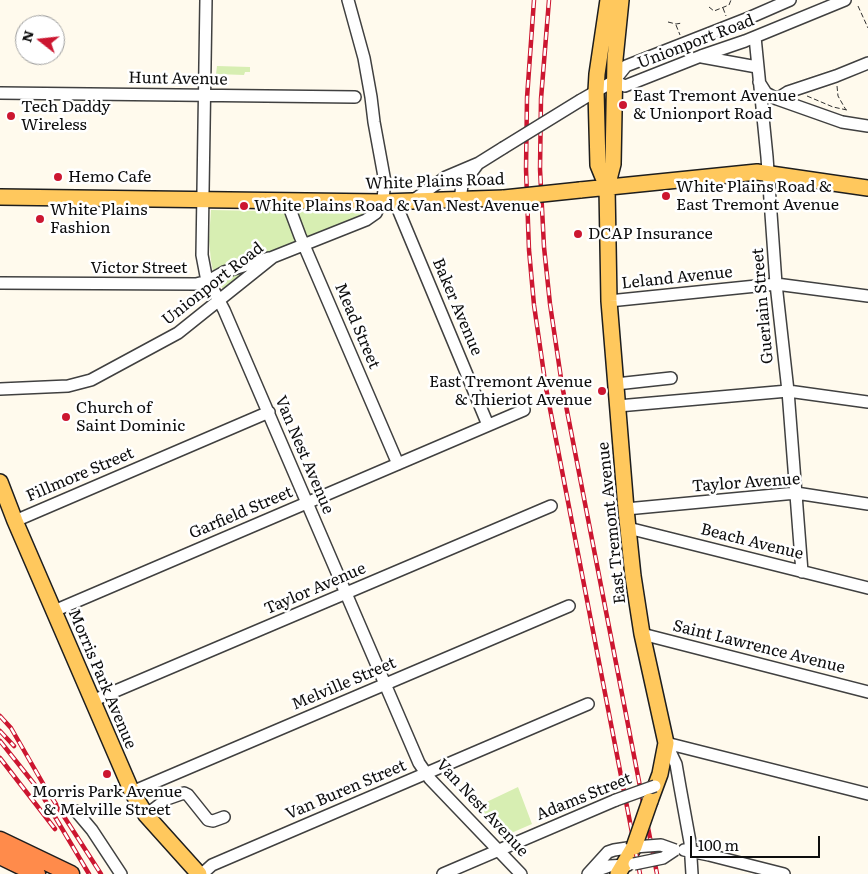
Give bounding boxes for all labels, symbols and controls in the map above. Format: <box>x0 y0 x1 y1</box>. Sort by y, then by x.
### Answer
street label: Unionport Road <box>635 11 757 73</box>
north arrow <box>15 15 65 65</box>
text: N <box>15 28 38 45</box>
street label: Hunt Avenue <box>128 69 228 89</box>
place label: East Tremont Avenue & Unionport Road <box>633 86 796 124</box>
place label: Tech Daddy Wireless <box>21 97 111 135</box>
marker: East Tremont Avenue & Unionport Road <box>617 99 629 111</box>
marker: Tech Daddy Wireless <box>5 110 17 122</box>
place label: Hemo Cafe <box>68 167 151 187</box>
street label: White Plains Road <box>365 170 505 194</box>
marker: Hemo Cafe <box>52 171 64 183</box>
place label: White Plains Road & East Tremont Avenue <box>676 177 839 215</box>
marker: White Plains Road & East Tremont Avenue <box>660 190 672 202</box>
place label: White Plains Road & Van Nest Avenue <box>254 196 539 216</box>
place label: White Plains Fashion <box>50 200 147 238</box>
marker: White Plains Road & Van Nest Avenue <box>238 200 250 212</box>
marker: White Plains Fashion <box>34 213 46 225</box>
place label: DCAP Insurance <box>588 224 713 244</box>
marker: DCAP Insurance <box>572 228 584 240</box>
street label: Unionport Road <box>158 238 268 330</box>
street label: Guerlain Street <box>748 247 778 365</box>
street label: Baker Avenue <box>428 255 486 359</box>
street label: Victor Street <box>90 258 188 278</box>
street label: Leland Avenue <box>620 263 734 293</box>
street label: Mead Street <box>330 280 384 372</box>
place label: East Tremont Avenue & Thieriot Avenue <box>429 372 592 410</box>
marker: East Tremont Avenue & Thieriot Avenue <box>596 385 608 397</box>
street label: Van Nest Avenue <box>270 393 338 517</box>
place label: Church of Saint Dominic <box>76 398 185 436</box>
marker: Church of Saint Dominic <box>60 411 72 423</box>
street label: East Tremont Avenue <box>594 441 630 605</box>
street label: Fillmore Street <box>23 444 137 506</box>
street label: Taylor Avenue <box>691 470 801 496</box>
street label: Garfield Street <box>186 483 296 543</box>
street label: Beach Avenue <box>699 520 805 564</box>
street label: Taylor Avenue <box>261 559 369 619</box>
street label: Morris Park Avenue <box>64 606 140 752</box>
street label: Saint Lawrence Avenue <box>671 616 847 678</box>
street label: Melville Street <box>289 653 399 715</box>
street label: Van Nest Avenue <box>432 755 532 861</box>
street label: Van Buren Street <box>283 756 409 824</box>
marker: Morris Park Avenue & Melville Street <box>101 768 113 780</box>
street label: Adams Street <box>533 769 635 825</box>
place label: Morris Park Avenue & Melville Street <box>32 782 182 820</box>
scale bar <box>693 826 823 858</box>
text: 100 m <box>698 833 739 856</box>

